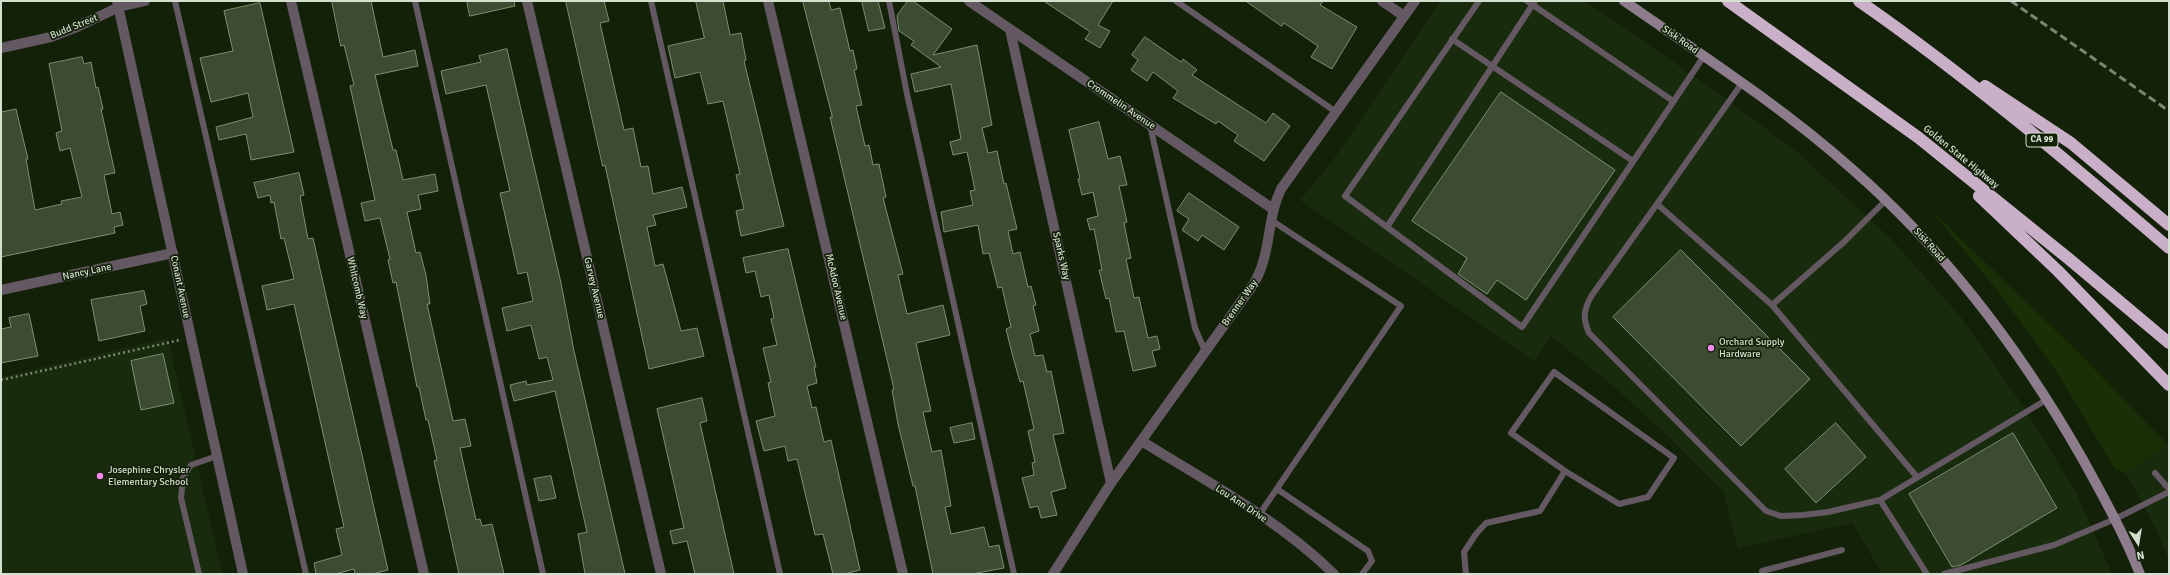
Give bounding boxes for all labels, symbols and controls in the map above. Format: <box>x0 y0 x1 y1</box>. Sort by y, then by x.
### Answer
street label: Budd Street <box>48 12 100 42</box>
street label: Sisk Road <box>1660 23 1700 57</box>
street label: Crommelin Avenue <box>1084 78 1158 132</box>
street label: Golden State Highway <box>1921 123 2001 191</box>
road number: CA 99 <box>2026 133 2058 147</box>
street label: Sisk Road <box>1911 226 1947 264</box>
street label: Sparks Way <box>1050 231 1072 281</box>
street label: McAdoo Avenue <box>823 253 849 321</box>
street label: Conant Avenue <box>167 254 193 320</box>
street label: Whitcomb Way <box>344 256 370 320</box>
street label: Garvey Avenue <box>581 256 607 320</box>
street label: Nancy Lane <box>62 261 112 283</box>
street label: Brenner Way <box>1220 277 1260 329</box>
place label: Orchard Supply Hardware <box>1719 336 1785 360</box>
marker: Orchard Supply Hardware <box>1706 343 1716 353</box>
place label: Josephine Chrysler Elementary School <box>108 464 189 488</box>
marker: Josephine Chrysler Elementary School <box>95 471 105 481</box>
street label: Lou Ann Drive <box>1213 483 1269 525</box>
north arrow <box>2118 523 2158 563</box>
text: N <box>2136 548 2146 562</box>

